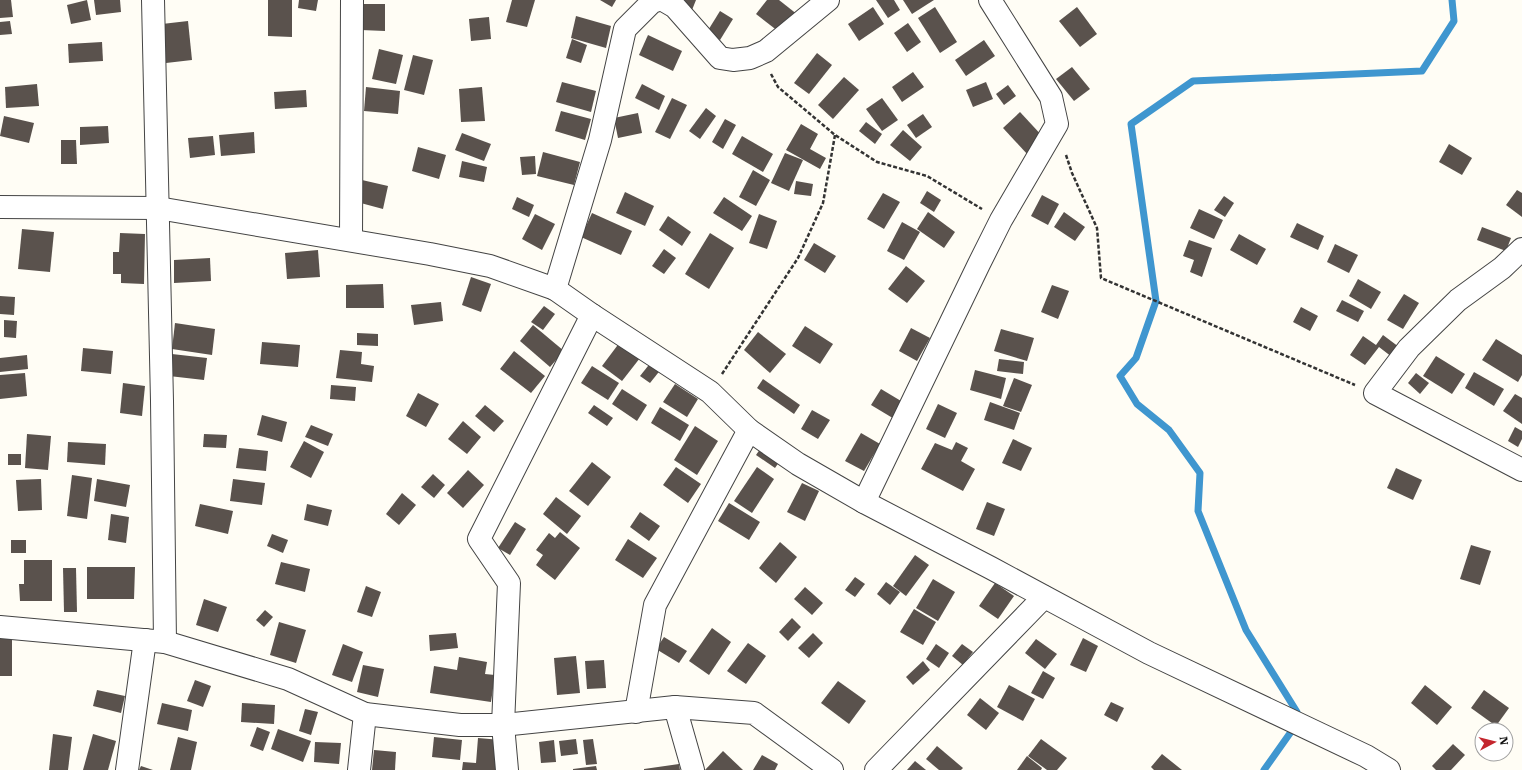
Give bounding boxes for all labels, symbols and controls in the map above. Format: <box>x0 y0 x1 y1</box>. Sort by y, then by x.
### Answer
north arrow <box>1474 722 1514 762</box>
text: N <box>1496 736 1511 746</box>

